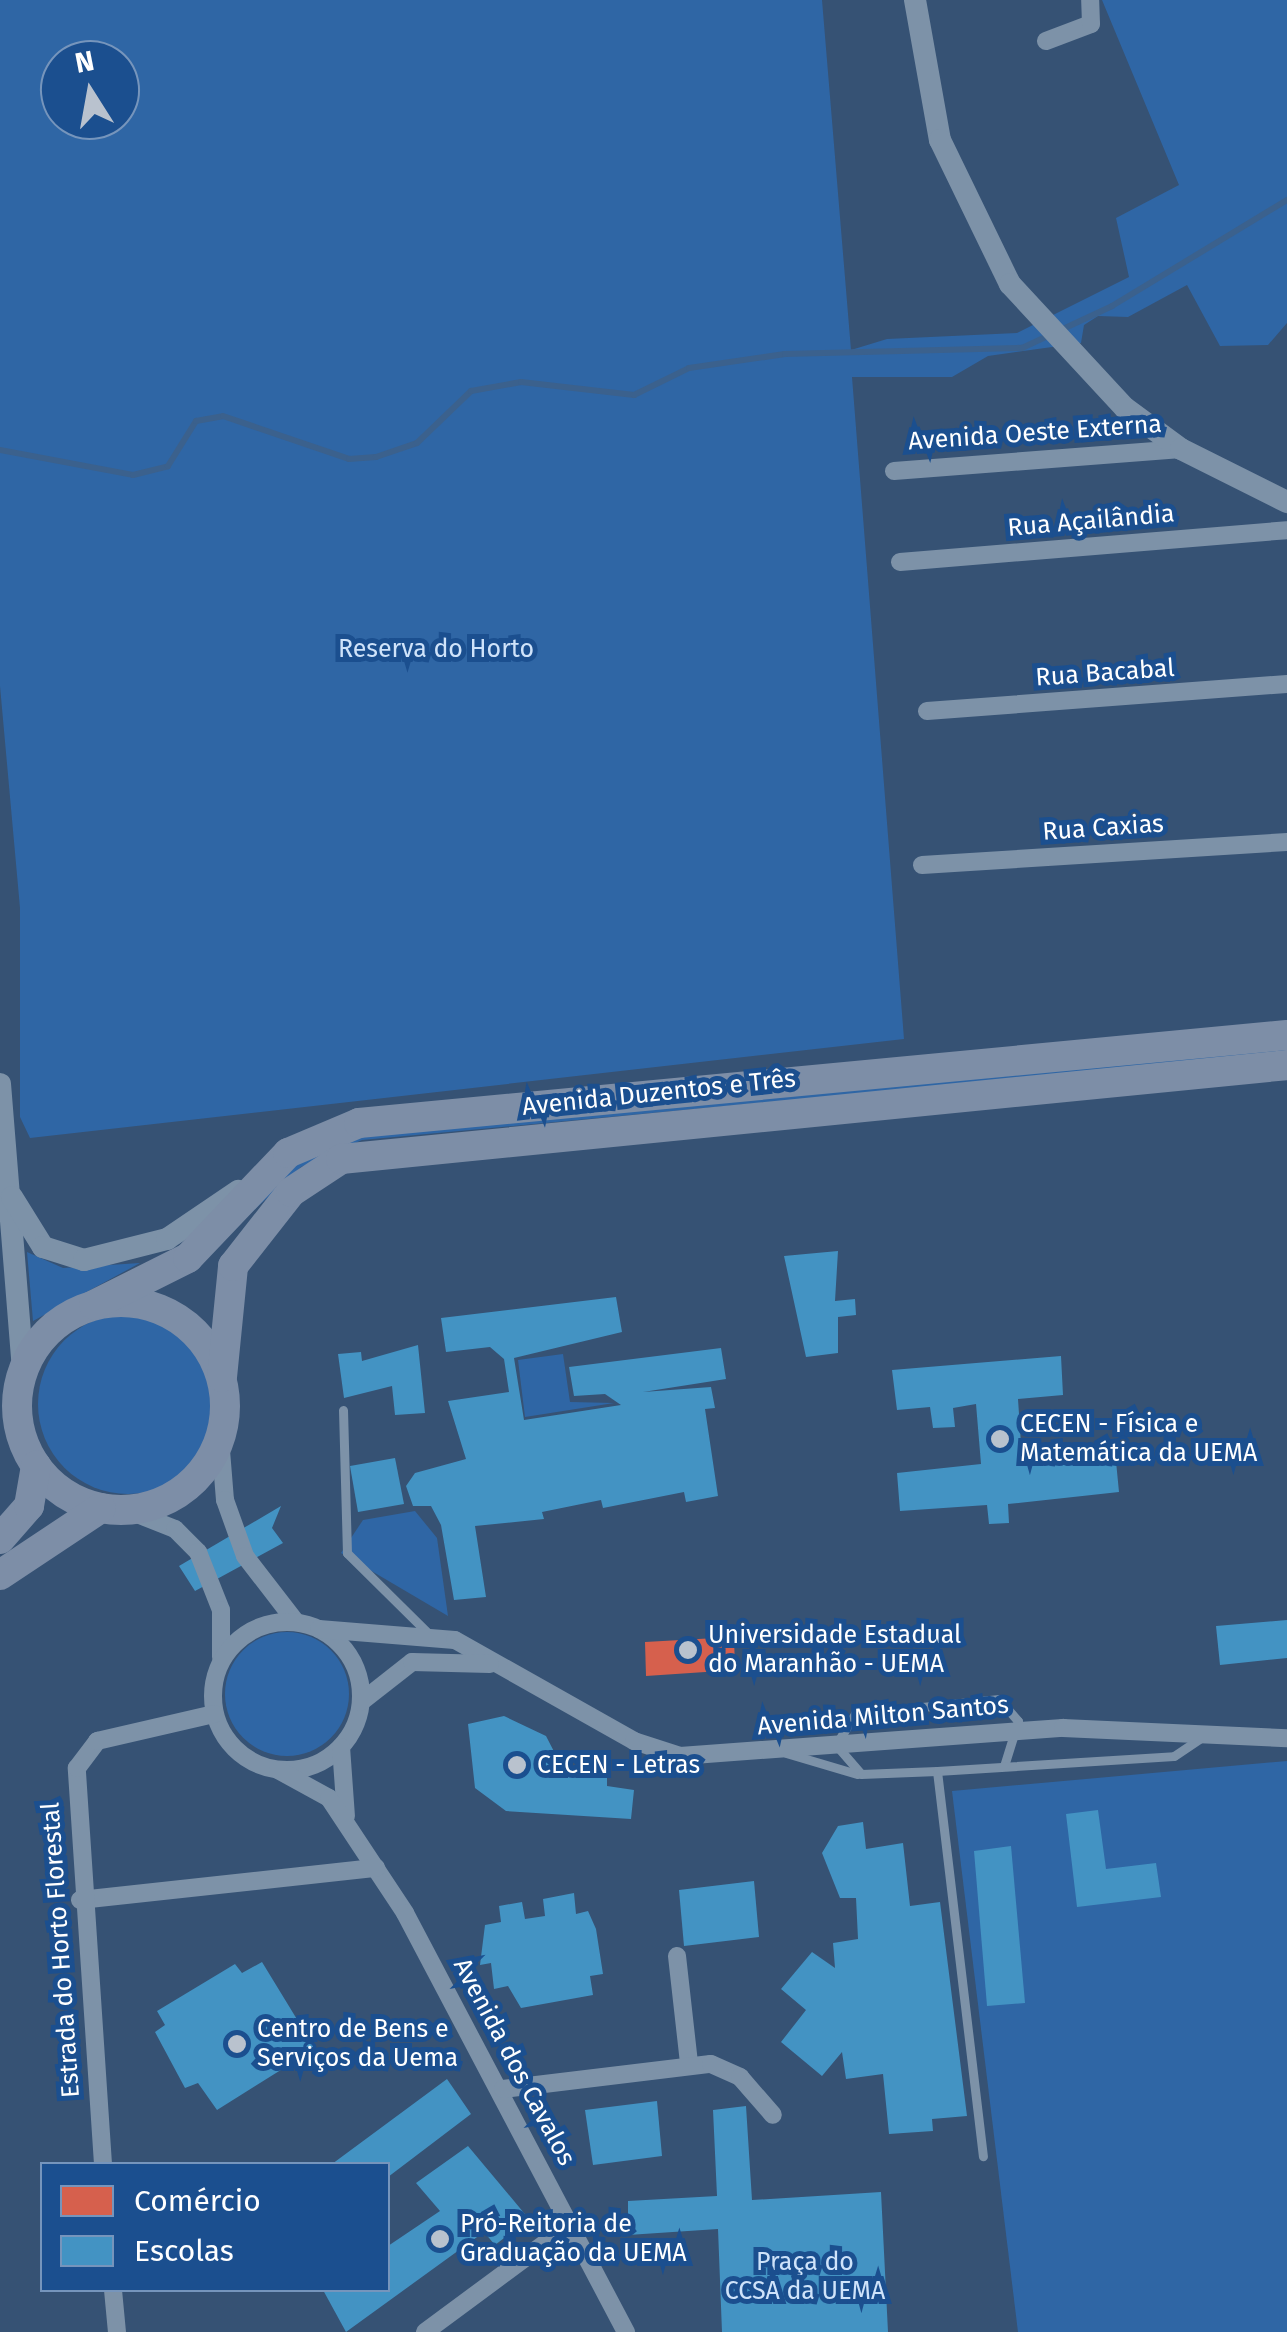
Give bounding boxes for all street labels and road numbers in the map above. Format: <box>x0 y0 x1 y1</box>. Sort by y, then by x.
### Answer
street label: Avenida Oeste Externa <box>907 409 1163 457</box>
street label: Rua Açailândia <box>1006 499 1176 543</box>
street label: Rua Bacabal <box>1034 653 1176 693</box>
street label: Rua Caxias <box>1041 809 1165 847</box>
street label: Avenida Duzentos e Três <box>521 1064 797 1122</box>
street label: Avenida Milton Santos <box>756 1690 1010 1742</box>
street label: Estrada do Horto Florestal <box>36 1801 86 2099</box>
street label: Avenida dos Cavalos <box>447 1953 581 2171</box>

